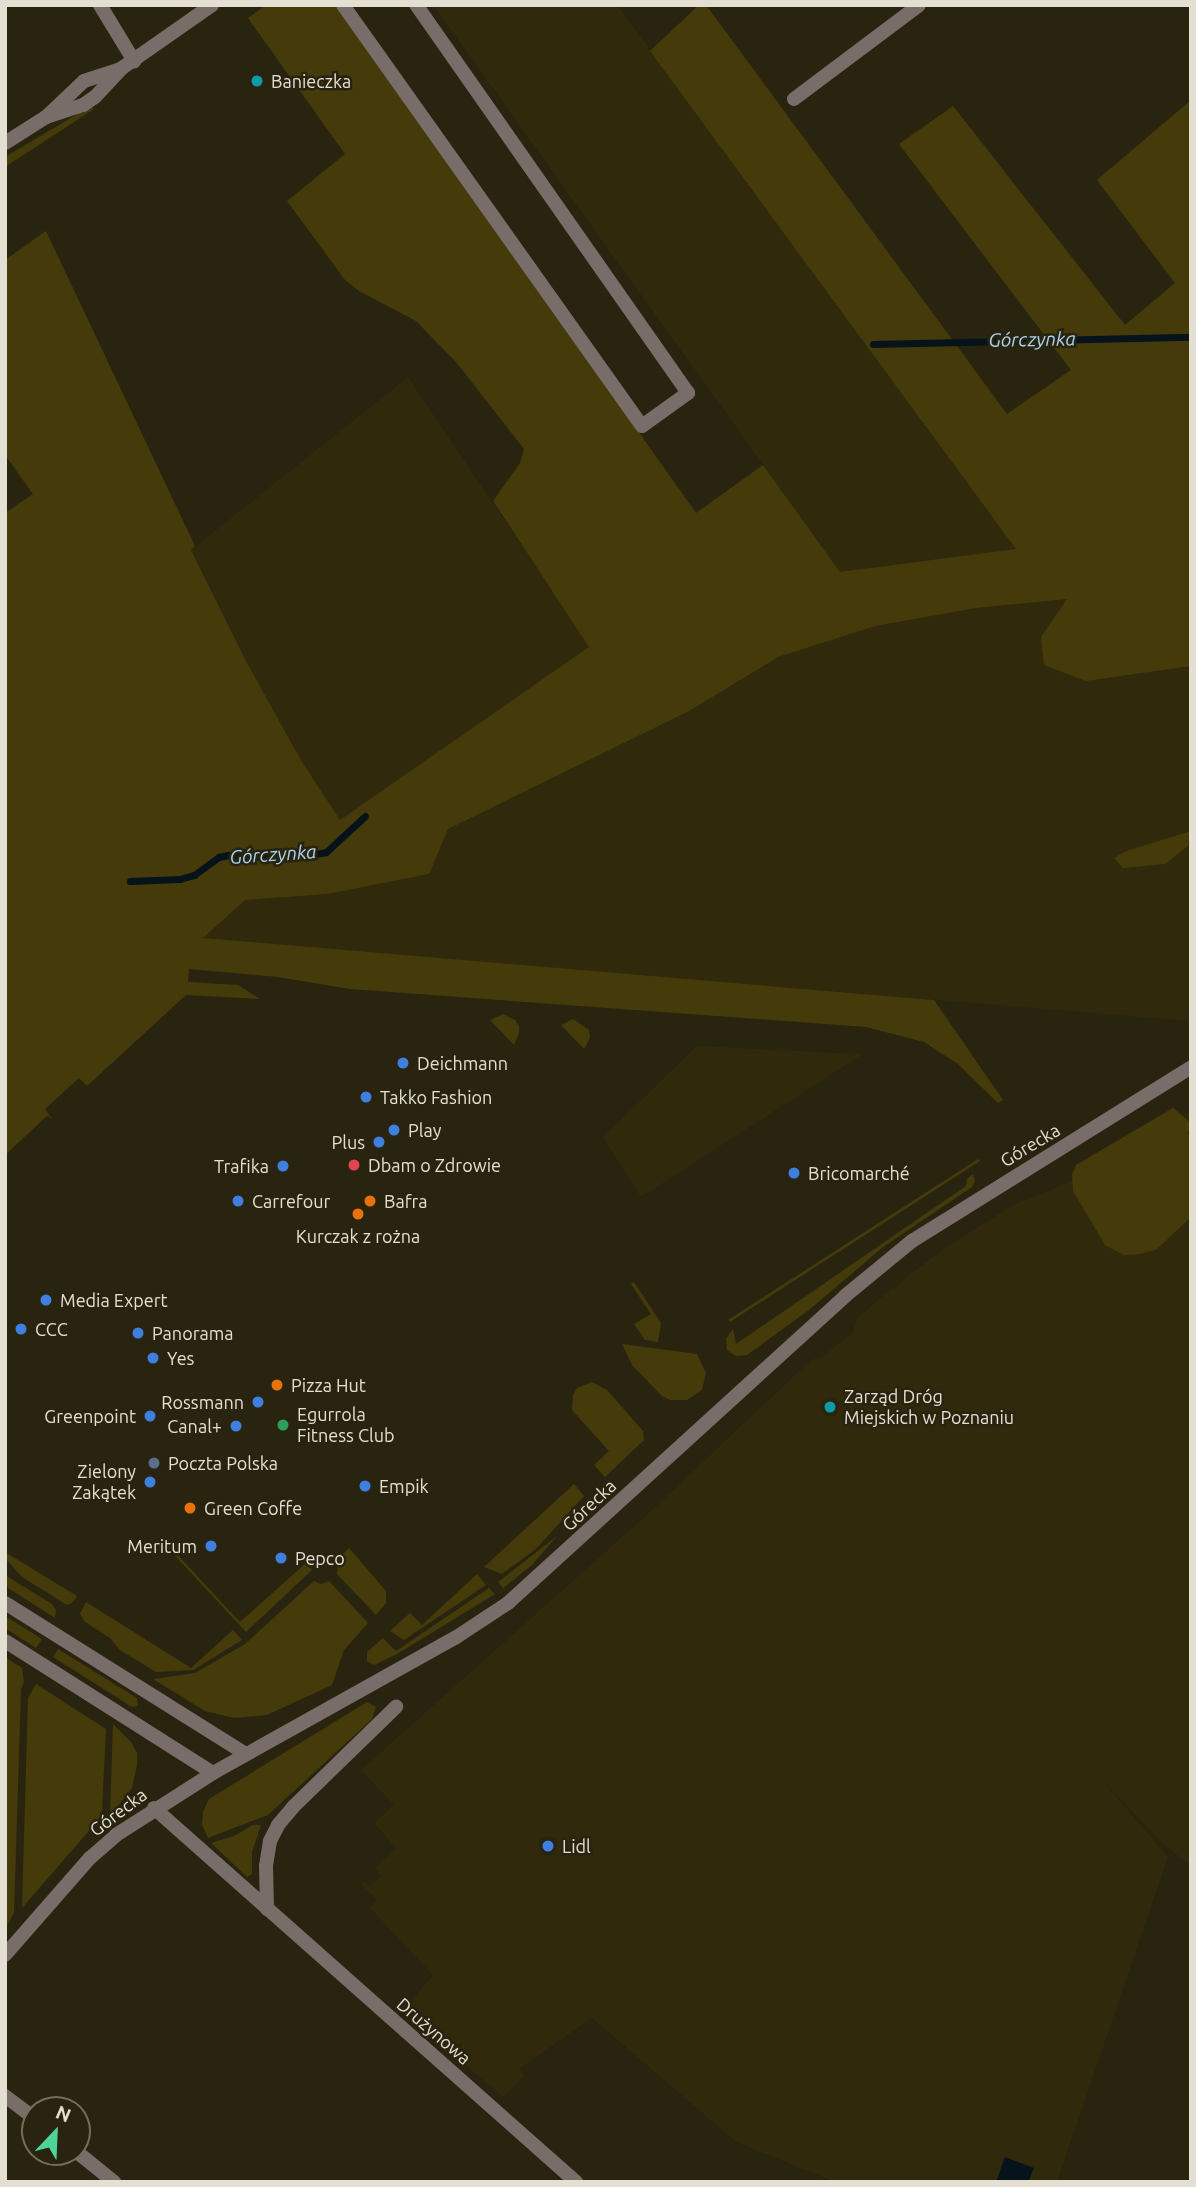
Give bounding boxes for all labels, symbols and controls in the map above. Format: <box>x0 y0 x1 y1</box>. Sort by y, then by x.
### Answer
place label: Banieczka <box>271 70 351 92</box>
marker: Banieczka <box>249 73 265 89</box>
water label: Górczynka <box>988 328 1076 352</box>
water label: Górczynka <box>229 841 317 869</box>
place label: Deichmann <box>417 1052 508 1074</box>
marker: Deichmann <box>395 1055 411 1071</box>
place label: Takko Fashion <box>380 1086 492 1108</box>
marker: Takko Fashion <box>358 1089 374 1105</box>
place label: Play <box>408 1119 441 1141</box>
street label: Górecka <box>996 1119 1064 1171</box>
marker: Play <box>386 1122 402 1138</box>
place label: Plus <box>331 1131 365 1153</box>
marker: Plus <box>371 1134 387 1150</box>
place label: Dbam o Zdrowie <box>368 1154 501 1176</box>
place label: Trafika <box>214 1155 269 1177</box>
marker: Dbam o Zdrowie <box>346 1157 362 1173</box>
marker: Trafika <box>275 1158 291 1174</box>
place label: Bricomarché <box>808 1162 910 1184</box>
marker: Bricomarché <box>786 1165 802 1181</box>
place label: Carrefour <box>252 1190 330 1212</box>
place label: Bafra <box>384 1190 428 1212</box>
marker: Carrefour <box>230 1193 246 1209</box>
marker: Bafra <box>362 1193 378 1209</box>
marker: Kurczak z rożna <box>350 1206 366 1222</box>
place label: Kurczak z rożna <box>296 1225 420 1247</box>
place label: Media Expert <box>60 1289 168 1311</box>
marker: Media Expert <box>38 1292 54 1308</box>
place label: CCC <box>35 1318 68 1340</box>
marker: CCC <box>13 1321 29 1337</box>
place label: Panorama <box>152 1322 234 1344</box>
marker: Panorama <box>130 1325 146 1341</box>
place label: Yes <box>167 1347 194 1369</box>
marker: Yes <box>145 1350 161 1366</box>
place label: Pizza Hut <box>291 1374 366 1396</box>
marker: Pizza Hut <box>269 1377 285 1393</box>
place label: Zarząd Dróg Miejskich w Poznaniu <box>844 1386 1014 1428</box>
place label: Rossmann <box>161 1391 244 1413</box>
marker: Rossmann <box>250 1394 266 1410</box>
marker: Zarząd Dróg Miejskich w Poznaniu <box>822 1399 838 1415</box>
place label: Egurrola Fitness Club <box>297 1404 394 1446</box>
place label: Greenpoint <box>44 1405 136 1427</box>
marker: Greenpoint <box>142 1408 158 1424</box>
place label: Canal+ <box>167 1415 222 1437</box>
marker: Egurrola Fitness Club <box>275 1417 291 1433</box>
marker: Canal+ <box>228 1418 244 1434</box>
place label: Poczta Polska <box>168 1452 278 1474</box>
marker: Poczta Polska <box>146 1455 162 1471</box>
place label: Zielony Zakątek <box>72 1461 136 1504</box>
marker: Zielony Zakątek <box>142 1474 158 1490</box>
place label: Empik <box>379 1475 429 1497</box>
street label: Górecka <box>558 1475 620 1535</box>
marker: Empik <box>357 1478 373 1494</box>
place label: Green Coffe <box>204 1497 302 1519</box>
marker: Green Coffe <box>182 1500 198 1516</box>
place label: Meritum <box>127 1535 197 1557</box>
marker: Meritum <box>203 1538 219 1554</box>
place label: Pepco <box>295 1547 345 1569</box>
marker: Pepco <box>273 1550 289 1566</box>
street label: Górecka <box>85 1784 151 1840</box>
place label: Lidl <box>562 1835 591 1857</box>
marker: Lidl <box>540 1838 556 1854</box>
street label: Drużynowa <box>393 1993 475 2069</box>
north arrow <box>21 2096 91 2166</box>
text: N <box>53 2101 74 2126</box>

